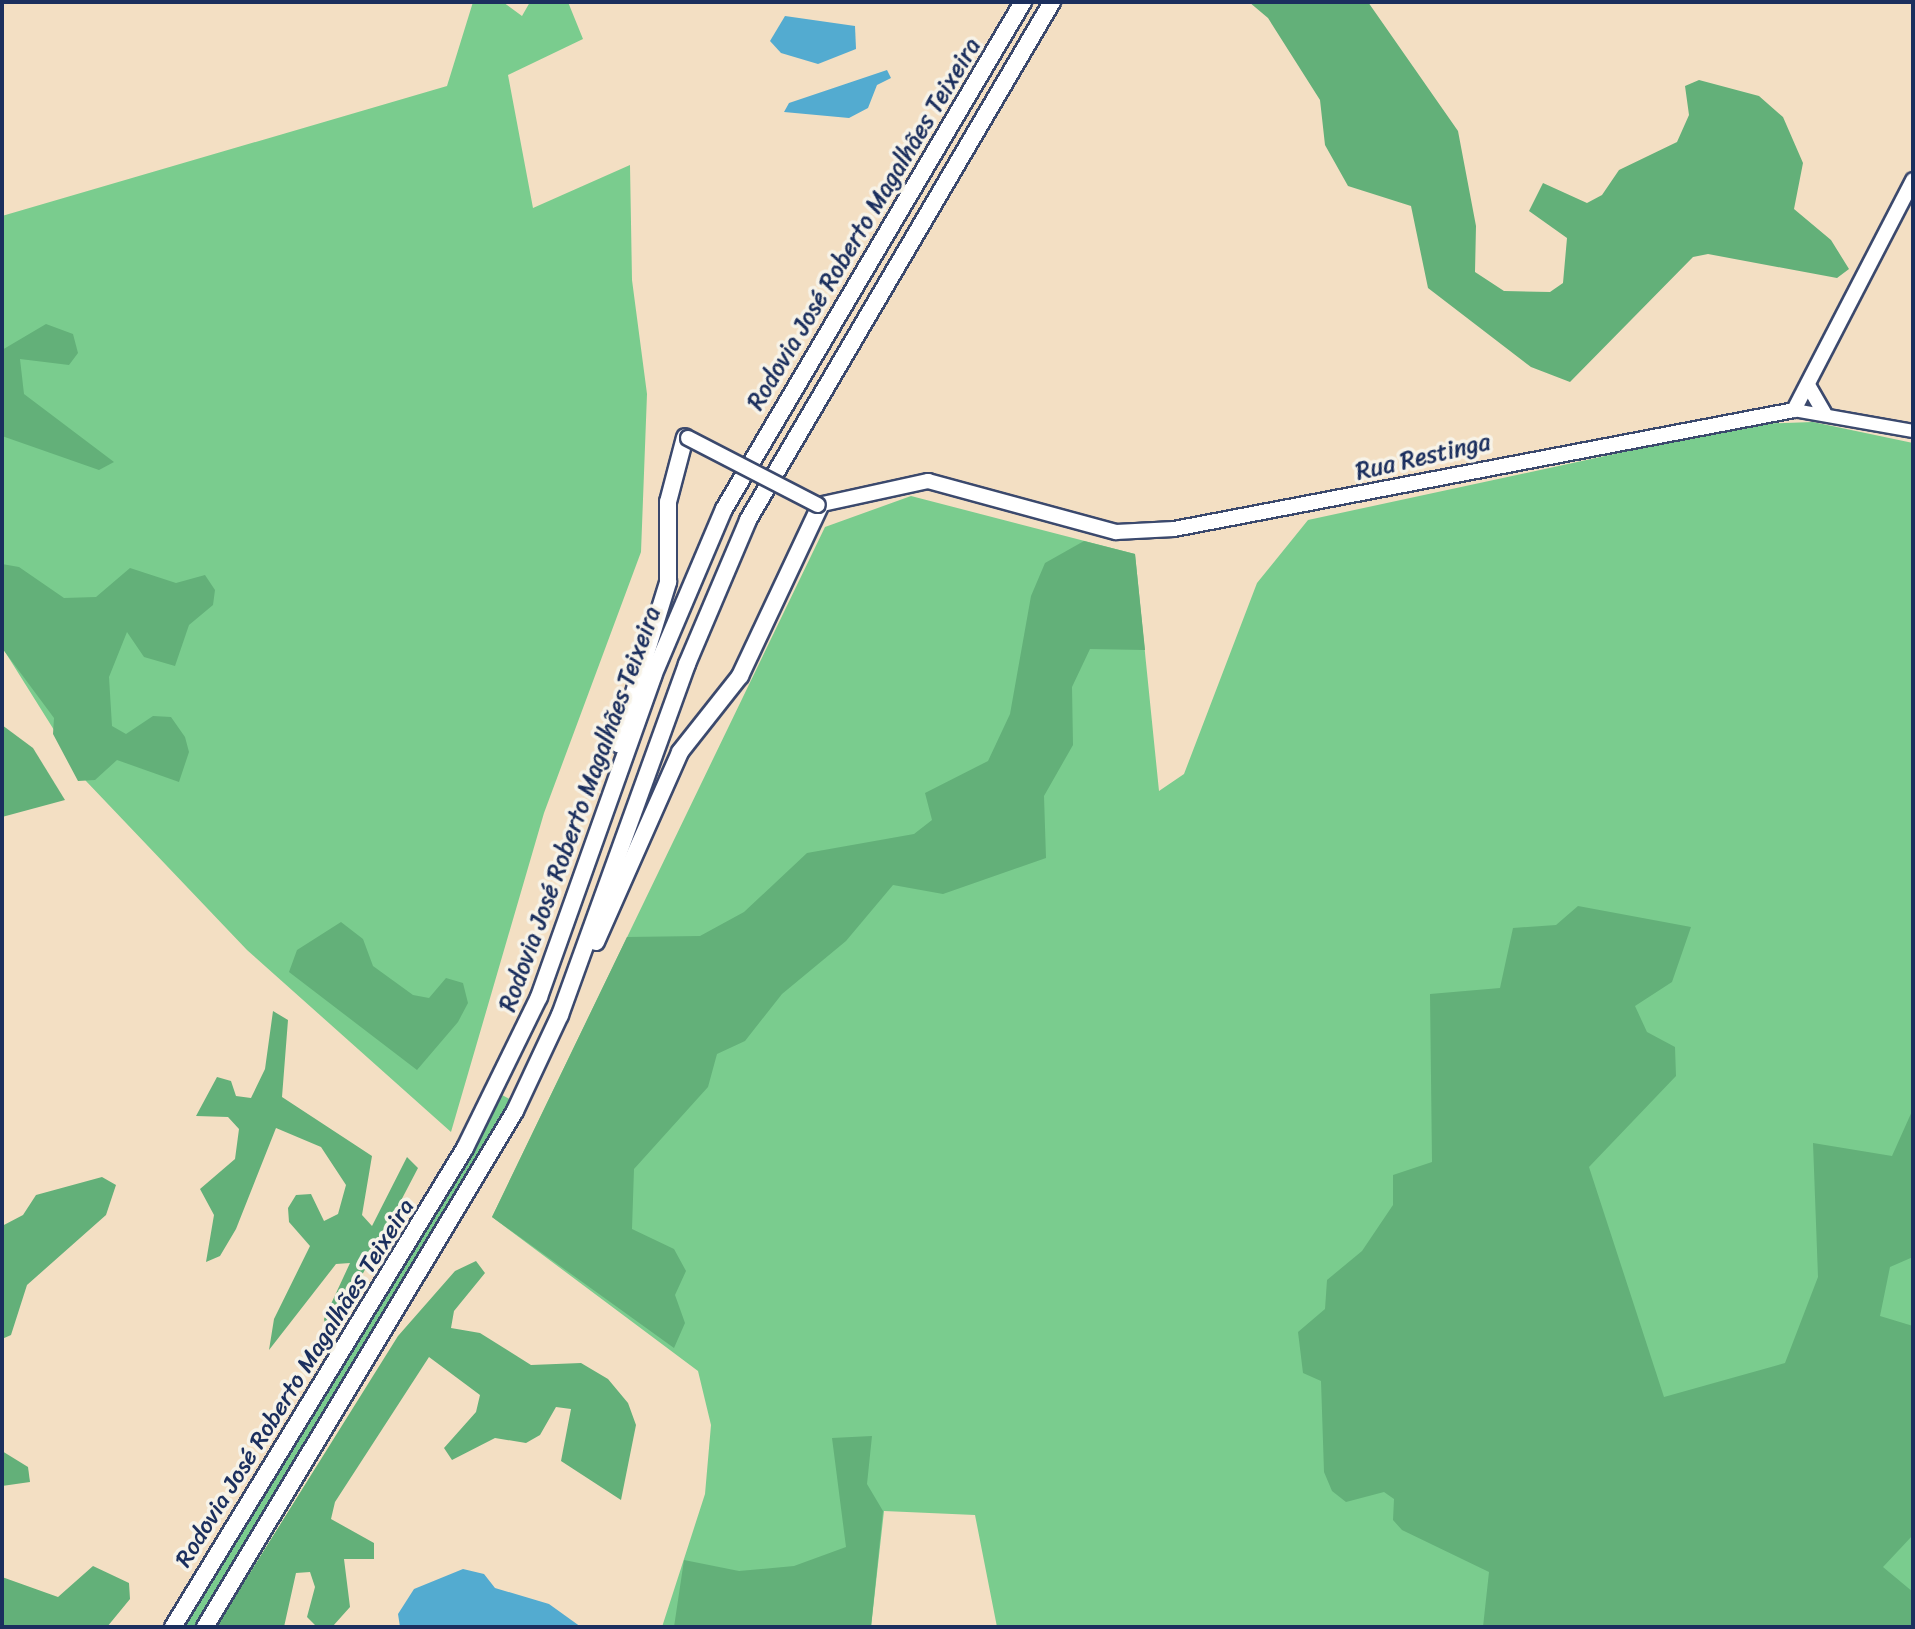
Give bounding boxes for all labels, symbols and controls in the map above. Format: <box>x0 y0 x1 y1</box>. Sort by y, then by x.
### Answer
street label: Rodovia José Roberto Magalhães Teixeira <box>741 33 987 415</box>
street label: Rua Restinga <box>1353 427 1493 487</box>
street label: Rodovia José Roberto Magalhães Teixeira <box>493 602 667 1016</box>
street label: Rodovia José Roberto Magalhães Teixeira <box>169 1193 421 1573</box>

